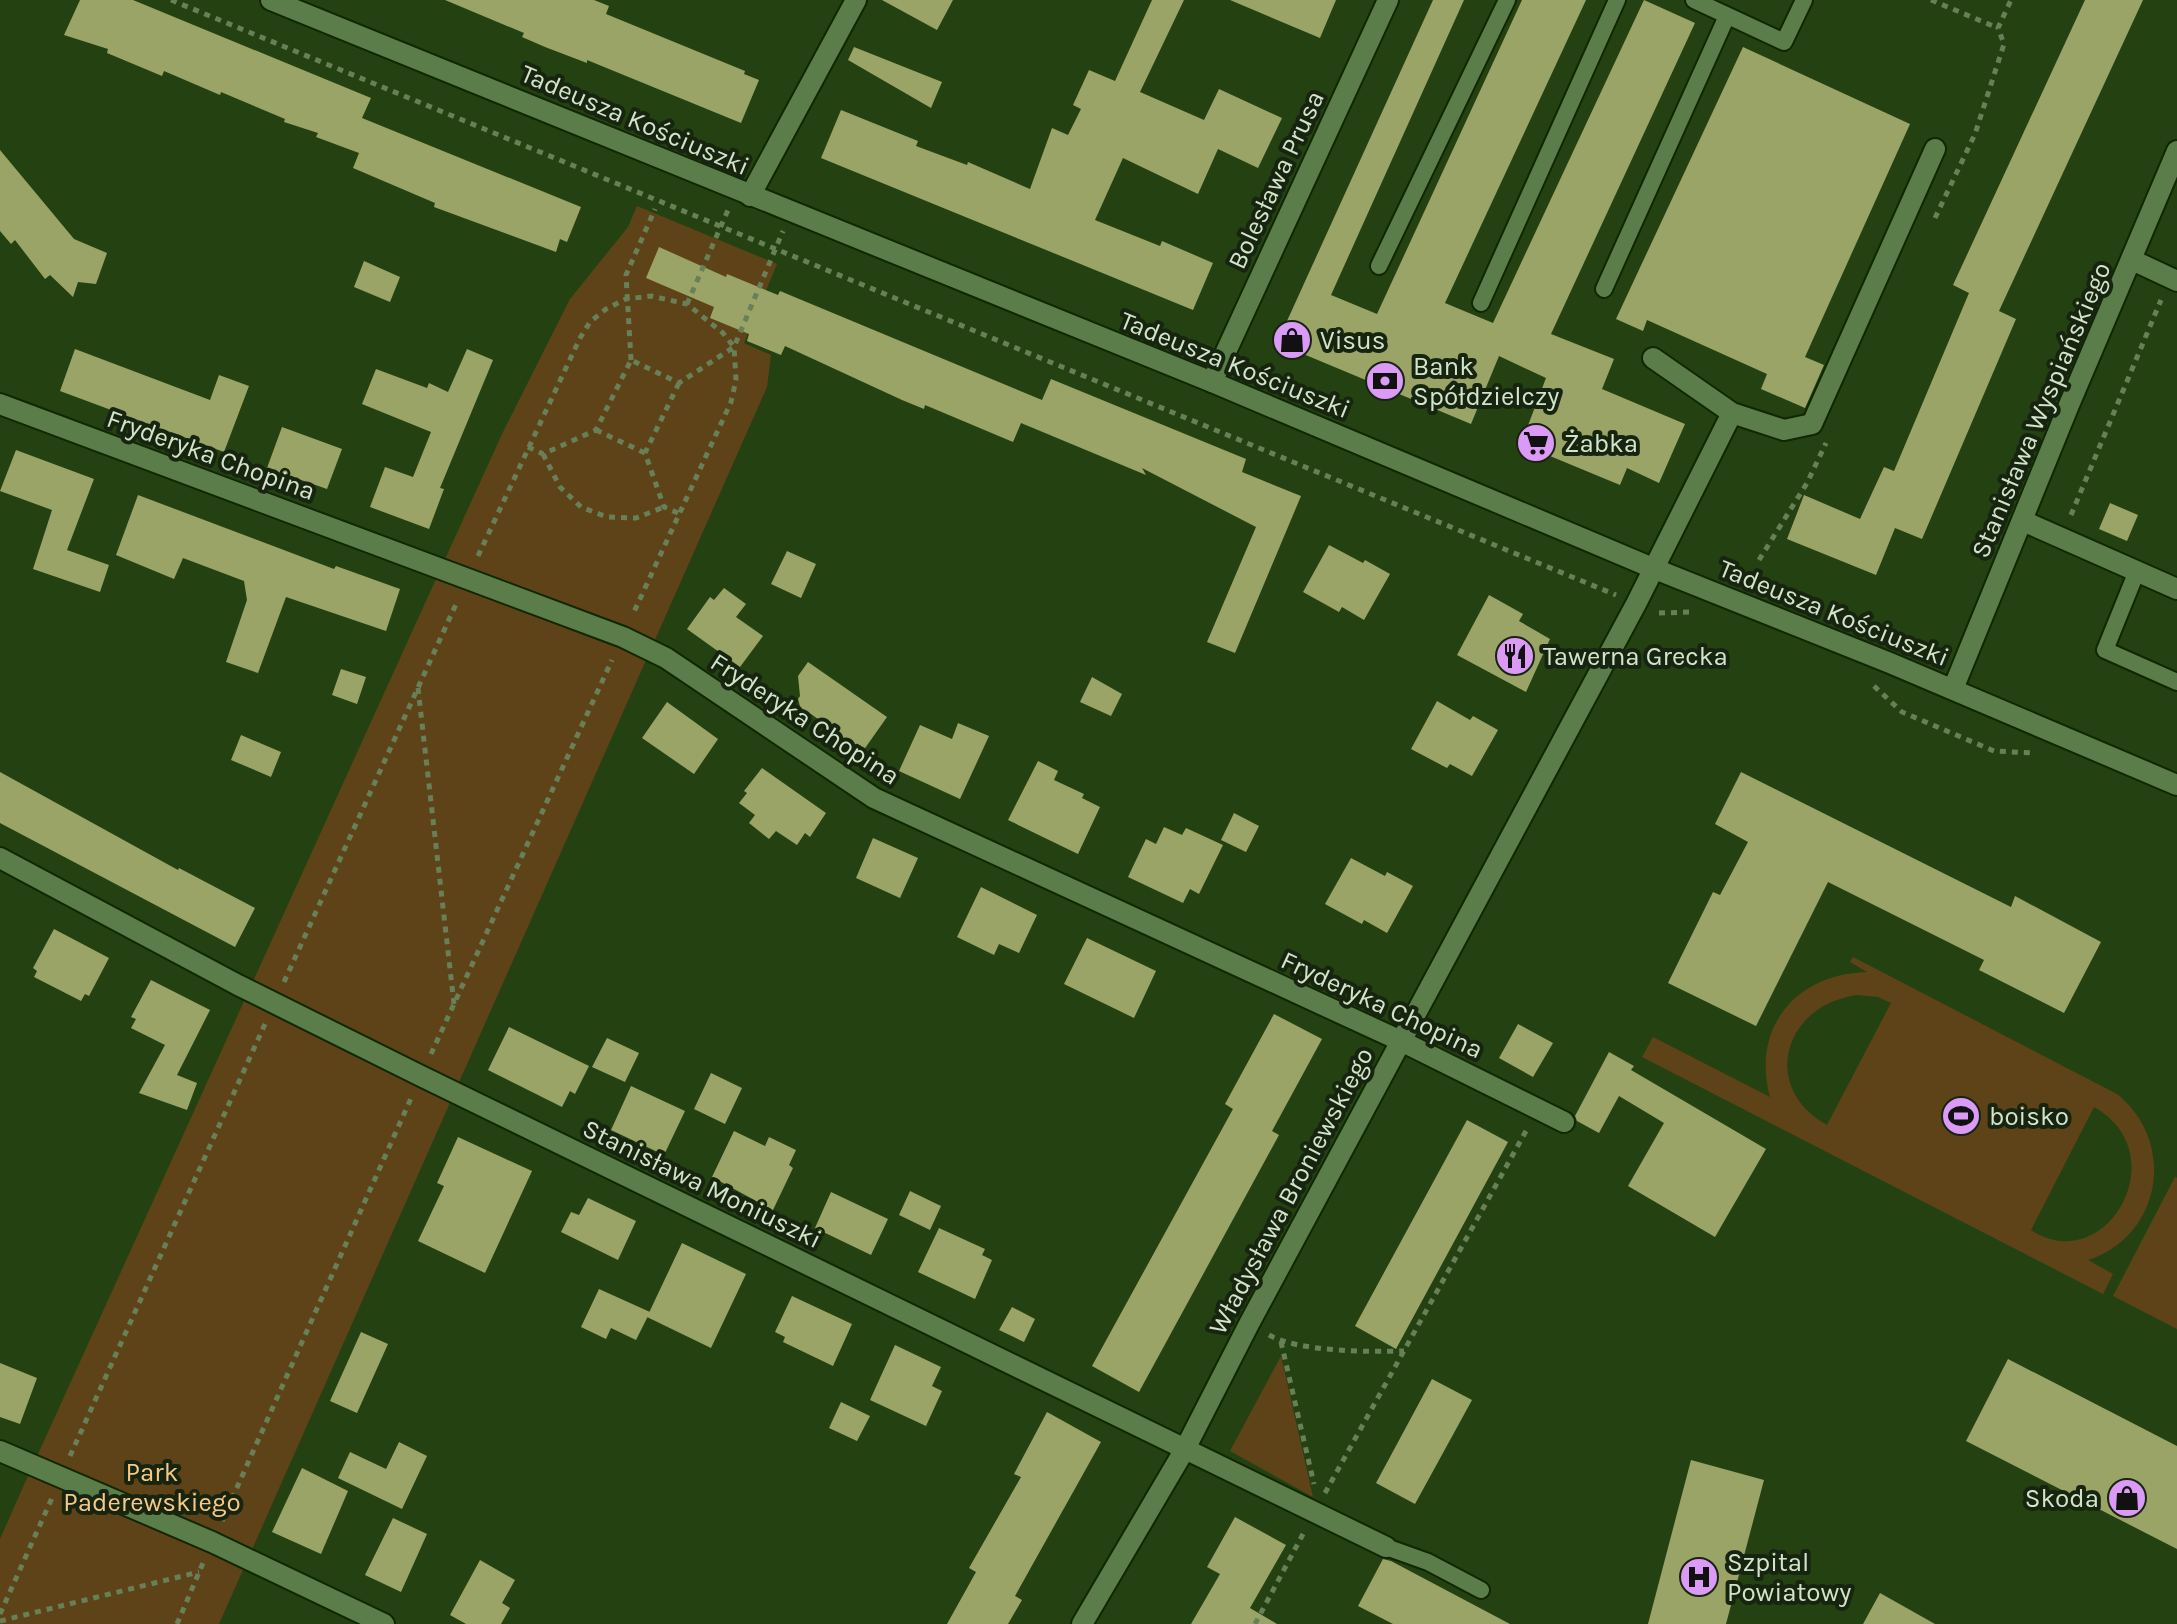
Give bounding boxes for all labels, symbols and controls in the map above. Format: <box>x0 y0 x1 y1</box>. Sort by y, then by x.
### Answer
street label: Tadeusza Kościuszki <box>516 58 754 182</box>
street label: Bolesława Prusa <box>1221 86 1331 274</box>
street label: Stanisława Wyspiańskiego <box>1965 258 2117 562</box>
street label: Tadeusza Kościuszki <box>1116 305 1354 425</box>
shop icon: Visus <box>1271 319 1313 361</box>
place label: Visus <box>1320 325 1385 356</box>
place label: Bank Spółdzielczy <box>1413 351 1559 412</box>
bank icon: Bank Spółdzielczy <box>1364 360 1406 402</box>
street label: Fryderyka Chopina <box>103 403 319 507</box>
supermarket icon: Żabka <box>1515 422 1557 464</box>
place label: Żabka <box>1564 428 1638 459</box>
street label: Tadeusza Kościuszki <box>1715 553 1953 673</box>
restaurant icon: Tawerna Grecka <box>1494 635 1536 677</box>
place label: Tawerna Grecka <box>1543 641 1728 672</box>
street label: Fryderyka Chopina <box>705 646 905 792</box>
street label: Fryderyka Chopina <box>1276 945 1488 1065</box>
street label: Władysława Broniewskiego <box>1202 1042 1380 1340</box>
sports icon: boisko <box>1940 1095 1982 1137</box>
place label: boisko <box>1989 1101 2069 1132</box>
street label: Stanisława Moniuszki <box>578 1113 826 1255</box>
park label: Park Paderewskiego <box>63 1457 241 1518</box>
shop icon: Skoda <box>2106 1477 2148 1519</box>
place label: Skoda <box>2025 1483 2099 1514</box>
place label: Szpital Powiatowy <box>1727 1547 1851 1608</box>
hospital icon: Szpital Powiatowy <box>1678 1556 1720 1598</box>

